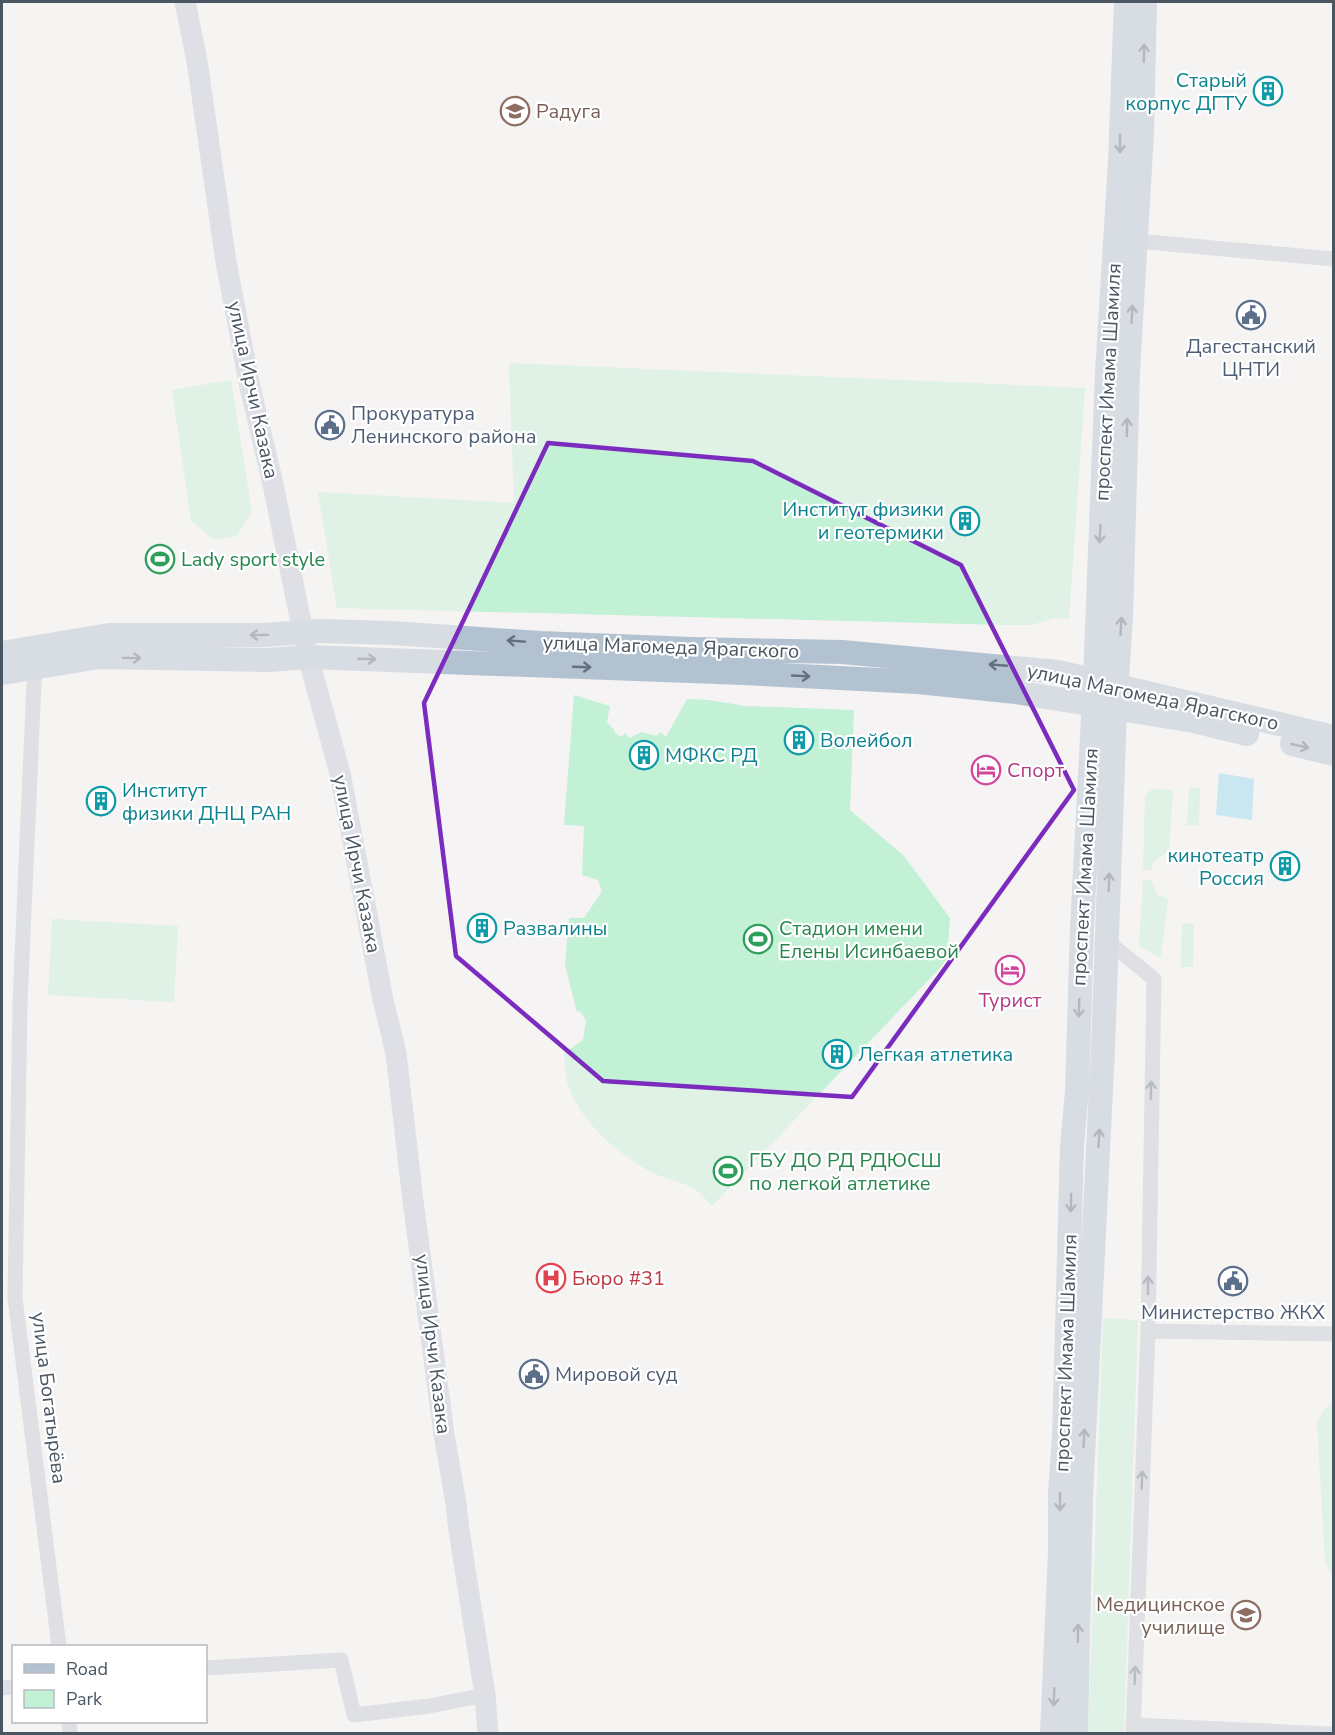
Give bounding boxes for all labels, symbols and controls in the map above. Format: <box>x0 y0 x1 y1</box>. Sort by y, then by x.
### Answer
one-way arrow <box>1138 44 1150 64</box>
place label: Старый корпус ДГТУ <box>1125 67 1247 117</box>
building icon: Старый корпус ДГТУ <box>1252 75 1284 107</box>
school or university icon: Радуга <box>499 95 531 127</box>
place label: Радуга <box>536 98 601 125</box>
one-way arrow <box>1114 133 1126 153</box>
street label: проспект Имама Шамиля <box>1088 262 1128 502</box>
street label: улица Ирчи Казака <box>221 299 285 481</box>
public building icon: Дагестанский ЦНТИ <box>1235 299 1267 331</box>
one-way arrow <box>1126 304 1137 324</box>
place label: Дагестанский ЦНТИ <box>1186 333 1316 383</box>
place label: Прокуратура Ленинского района <box>351 400 536 450</box>
public building icon: Прокуратура Ленинского района <box>314 409 346 441</box>
one-way arrow <box>1121 418 1133 438</box>
place label: Институт физики и геотермики <box>783 496 944 546</box>
building icon: Институт физики и геотермики <box>949 505 981 537</box>
one-way arrow <box>1094 523 1106 543</box>
sports icon: Lady sport style <box>144 543 176 575</box>
place label: Lady sport style <box>181 546 325 573</box>
one-way arrow <box>1115 617 1126 637</box>
one-way arrow <box>249 629 269 641</box>
street label: улица Магомеда Ярагского <box>542 629 800 665</box>
one-way arrow <box>507 635 527 646</box>
one-way arrow <box>121 652 141 664</box>
one-way arrow <box>356 653 376 665</box>
street label: улица Магомеда Ярагского <box>1025 657 1281 737</box>
one-way arrow <box>989 659 1008 670</box>
one-way arrow <box>572 661 592 672</box>
one-way arrow <box>791 670 811 681</box>
building icon: Волейбол <box>783 724 815 756</box>
place label: Волейбол <box>820 727 913 754</box>
building icon: МФКС РД <box>628 739 660 771</box>
one-way arrow <box>1290 741 1309 753</box>
place label: МФКС РД <box>665 742 758 769</box>
street label: проспект Имама Шамиля <box>1065 747 1105 987</box>
hotel icon: Спорт <box>970 754 1002 786</box>
place label: Спорт <box>1007 757 1064 784</box>
street label: улица Ирчи Казака <box>326 773 388 955</box>
place label: Институт физики ДНЦ РАН <box>122 777 291 827</box>
building icon: Институт физики ДНЦ РАН <box>85 785 117 817</box>
place label: кинотеатр Россия <box>1168 842 1264 892</box>
building icon: кинотеатр Россия <box>1269 850 1301 882</box>
one-way arrow <box>1103 872 1114 892</box>
building icon: Развалины <box>466 912 498 944</box>
place label: Развалины <box>503 915 607 942</box>
place label: Стадион имени Елены Исинбаевой <box>779 915 959 965</box>
sports icon: Стадион имени Елены Исинбаевой <box>742 923 774 955</box>
hotel icon: Турист <box>994 954 1026 986</box>
place label: Турист <box>979 987 1042 1014</box>
one-way arrow <box>1073 997 1085 1017</box>
building icon: Легкая атлетика <box>821 1038 853 1070</box>
place label: Легкая атлетика <box>858 1041 1013 1068</box>
one-way arrow <box>1146 1081 1157 1101</box>
one-way arrow <box>1093 1129 1104 1149</box>
place label: ГБУ ДО РД РДЮСШ по легкой атлетике <box>749 1147 941 1197</box>
sports icon: ГБУ ДО РД РДЮСШ по легкой атлетике <box>712 1155 744 1187</box>
one-way arrow <box>1065 1192 1077 1212</box>
street label: проспект Имама Шамиля <box>1048 1233 1084 1473</box>
street label: улица Ирчи Казака <box>409 1252 457 1436</box>
hospital icon: Бюро #31 <box>535 1262 567 1294</box>
place label: Бюро #31 <box>572 1265 665 1292</box>
public building icon: Министерство ЖКХ <box>1217 1265 1249 1297</box>
one-way arrow <box>1142 1276 1154 1296</box>
place label: Министерство ЖКХ <box>1141 1299 1325 1326</box>
street label: улица Богатырёва <box>25 1311 73 1485</box>
public building icon: Мировой суд <box>518 1358 550 1390</box>
place label: Мировой суд <box>555 1361 678 1388</box>
one-way arrow <box>1079 1429 1090 1449</box>
one-way arrow <box>1136 1471 1148 1491</box>
one-way arrow <box>1054 1492 1066 1512</box>
place label: Медицинское училище <box>1096 1591 1225 1641</box>
school or university icon: Медицинское училище <box>1230 1599 1262 1631</box>
one-way arrow <box>1072 1624 1084 1644</box>
legend <box>12 1645 207 1723</box>
text: Road <box>66 1657 108 1681</box>
one-way arrow <box>1129 1666 1141 1686</box>
text: Park <box>66 1687 103 1711</box>
one-way arrow <box>1048 1687 1059 1707</box>

